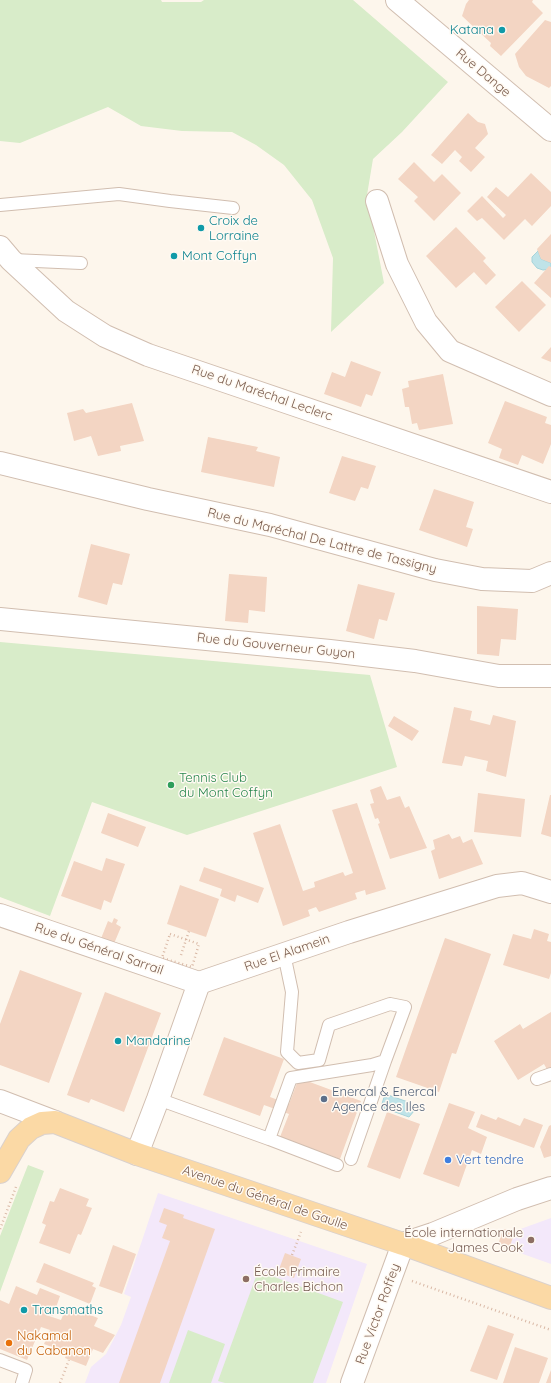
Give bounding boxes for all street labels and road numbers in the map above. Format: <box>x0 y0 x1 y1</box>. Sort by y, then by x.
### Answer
street label: Rue Dange <box>452 46 514 100</box>
street label: Rue du Maréchal Leclerc <box>190 362 334 424</box>
street label: Rue du Maréchal De Lattre de Tassigny <box>206 505 438 577</box>
street label: Rue du Gouverneur Guyon <box>196 630 356 662</box>
street label: Rue du Général Sarrail <box>33 920 165 978</box>
street label: Rue El Alamein <box>242 931 332 975</box>
street label: Avenue du Général de Gaulle <box>180 1162 350 1234</box>
street label: Rue Victor Roffey <box>352 1261 404 1367</box>

